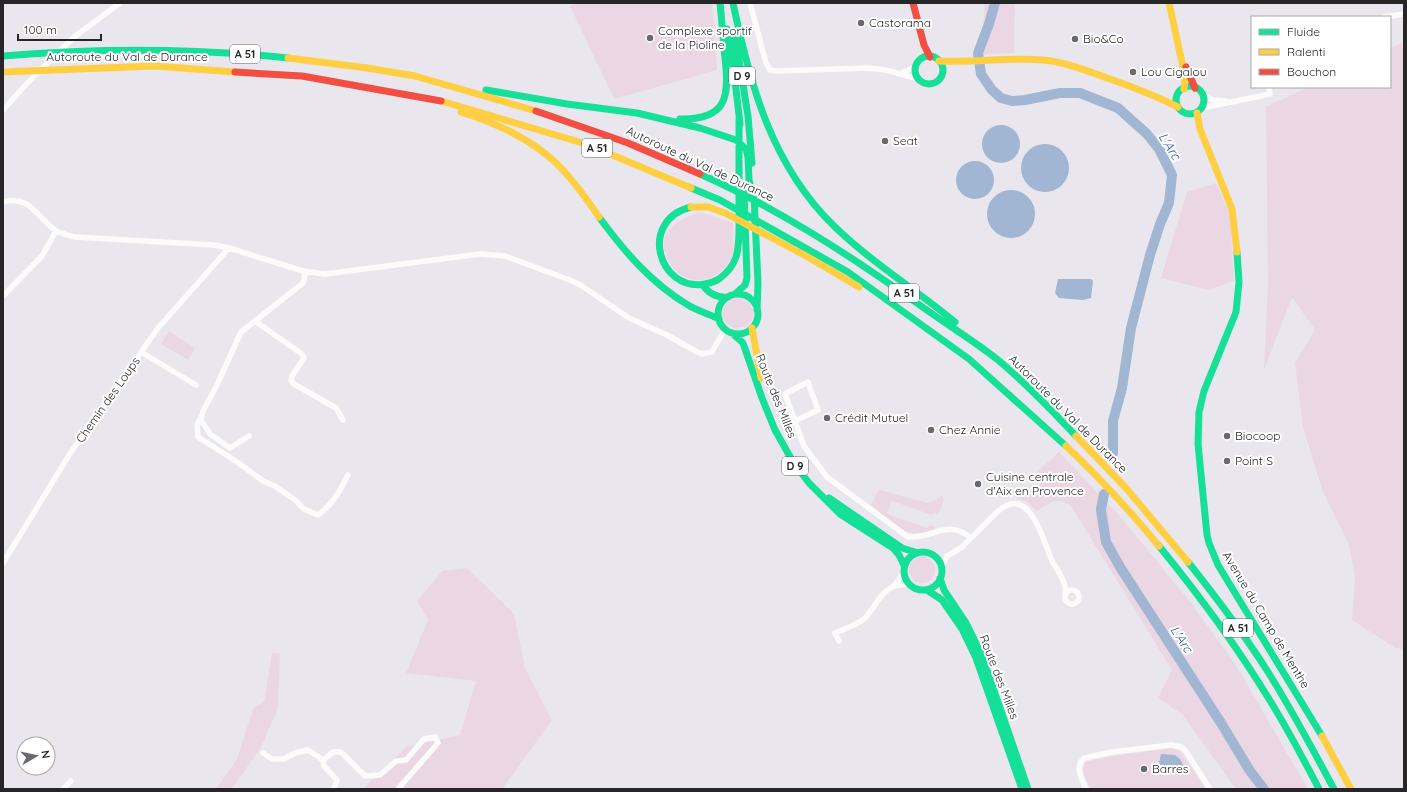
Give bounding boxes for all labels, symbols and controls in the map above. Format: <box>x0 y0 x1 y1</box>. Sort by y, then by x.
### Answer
place label: Castorama <box>869 15 931 30</box>
scale bar <box>18 16 101 42</box>
legend <box>1251 16 1391 88</box>
marker: Castorama <box>856 18 866 28</box>
text: 100 m <box>24 22 57 37</box>
place label: Complexe sportif de la Pioline <box>658 23 753 52</box>
text: Fluide <box>1287 24 1320 39</box>
place label: Bio&Co <box>1083 31 1124 46</box>
marker: Complexe sportif de la Pioline <box>645 33 655 43</box>
marker: Bio&Co <box>1070 34 1080 44</box>
text: Ralenti <box>1287 44 1325 59</box>
road number: A 51 <box>230 45 260 63</box>
street label: Autoroute du Val de Durance <box>46 49 208 64</box>
place label: Lou Cigalou <box>1141 64 1207 79</box>
text: Bouchon <box>1287 64 1336 79</box>
road number: D 9 <box>729 67 755 85</box>
marker: Lou Cigalou <box>1128 67 1138 77</box>
street label: Autoroute du Val de Durance <box>624 123 777 205</box>
water label: L'Arc <box>1155 129 1185 164</box>
place label: Seat <box>893 133 918 148</box>
marker: Seat <box>880 136 890 146</box>
road number: A 51 <box>582 139 612 157</box>
road number: A 51 <box>889 284 919 302</box>
street label: Autoroute du Val de Durance <box>1006 351 1131 476</box>
street label: Route des Milles <box>753 352 800 440</box>
street label: Chemin des Loups <box>72 354 143 446</box>
place label: Crédit Mutuel <box>835 410 908 425</box>
marker: Crédit Mutuel <box>822 413 832 423</box>
place label: Chez Annie <box>939 422 1001 437</box>
marker: Chez Annie <box>926 425 936 435</box>
place label: Biocoop <box>1235 428 1281 443</box>
marker: Biocoop <box>1222 431 1232 441</box>
place label: Point S <box>1235 453 1273 468</box>
marker: Point S <box>1222 456 1232 466</box>
road number: D 9 <box>782 457 808 475</box>
place label: Cuisine centrale d'Aix en Provence <box>986 469 1084 498</box>
marker: Cuisine centrale d'Aix en Provence <box>973 479 983 489</box>
street label: Avenue du Camp de Menthe <box>1220 549 1313 691</box>
road number: A 51 <box>1223 619 1253 637</box>
water label: L'Arc <box>1167 622 1197 657</box>
street label: Route des Milles <box>976 632 1023 722</box>
north arrow <box>16 736 56 776</box>
text: N <box>38 749 53 760</box>
place label: Barres <box>1152 761 1189 776</box>
marker: Barres <box>1139 764 1149 774</box>

